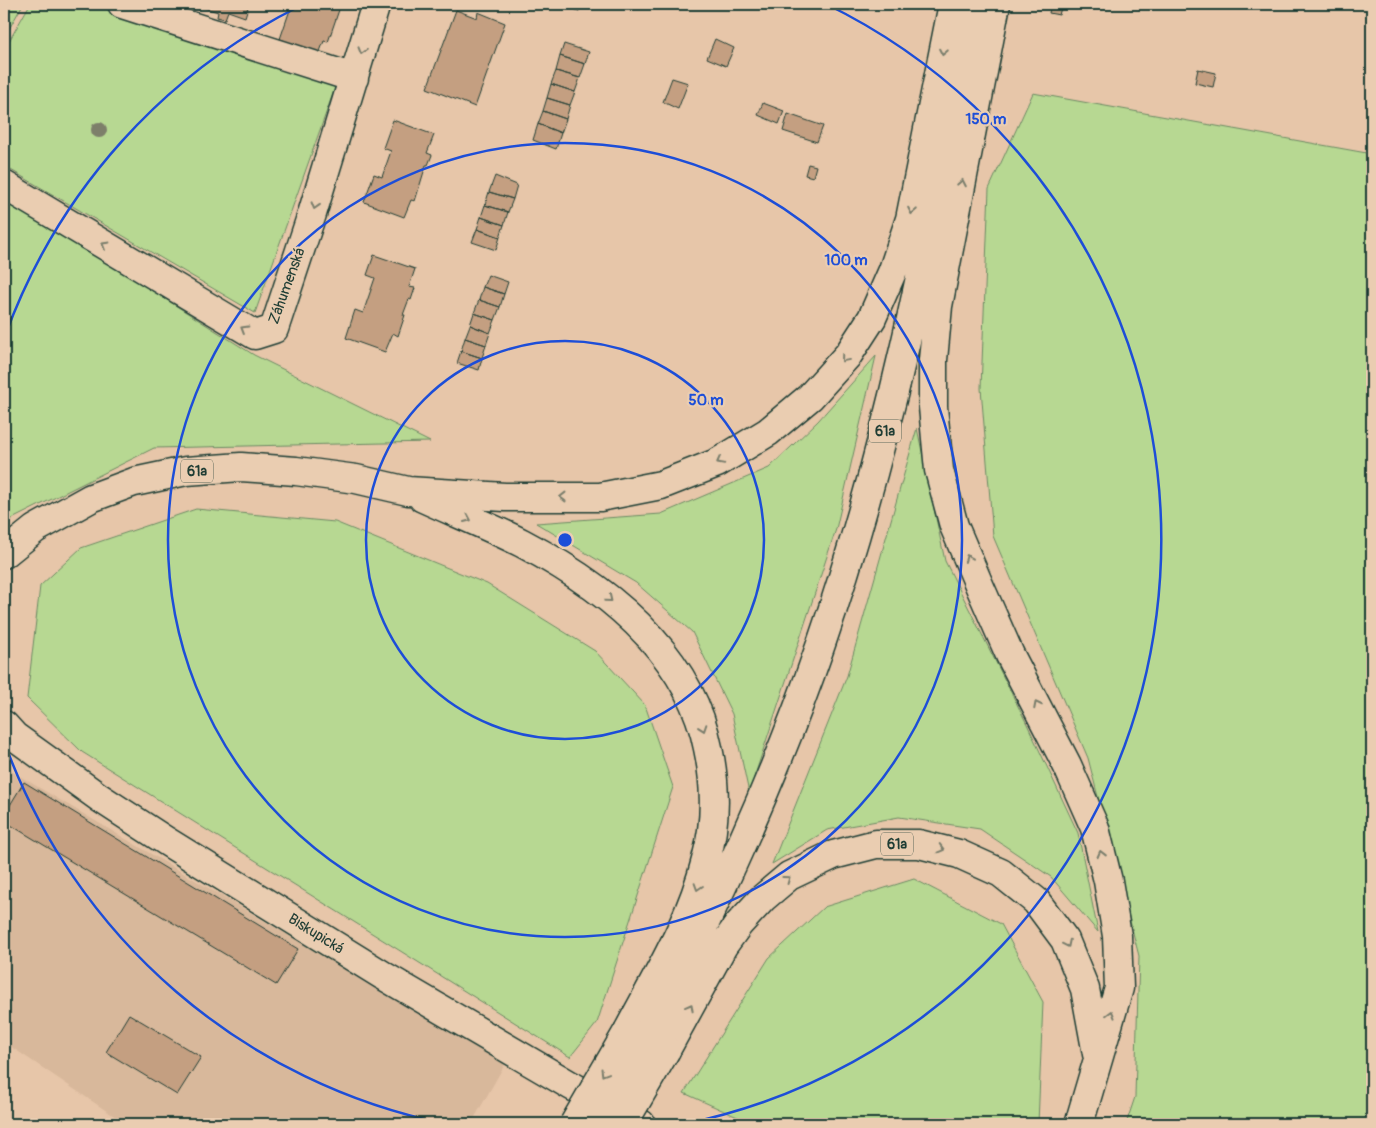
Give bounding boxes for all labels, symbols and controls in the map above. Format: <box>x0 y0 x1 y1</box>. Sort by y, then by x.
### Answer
one-way arrow <box>358 46 368 54</box>
one-way arrow <box>938 47 949 56</box>
text: 150 m <box>966 110 1006 129</box>
one-way arrow <box>956 178 966 187</box>
one-way arrow <box>310 201 320 210</box>
one-way arrow <box>907 207 918 215</box>
one-way arrow <box>101 242 110 252</box>
street label: Záhumenská <box>264 245 310 327</box>
text: 100 m <box>825 251 867 270</box>
one-way arrow <box>241 325 250 335</box>
one-way arrow <box>841 353 850 362</box>
text: 50 m <box>689 391 723 410</box>
road number: 61a <box>869 420 901 442</box>
one-way arrow <box>716 455 725 465</box>
road number: 61a <box>181 460 213 482</box>
one-way arrow <box>559 492 566 502</box>
one-way arrow <box>463 512 472 523</box>
centre of rings <box>556 531 574 549</box>
one-way arrow <box>963 554 974 563</box>
one-way arrow <box>603 593 612 601</box>
one-way arrow <box>1033 701 1043 710</box>
one-way arrow <box>697 723 707 731</box>
road number: 61a <box>881 832 913 856</box>
one-way arrow <box>937 844 945 854</box>
one-way arrow <box>1096 849 1107 858</box>
one-way arrow <box>781 876 791 885</box>
one-way arrow <box>693 882 703 891</box>
street label: Biskupická <box>285 909 347 959</box>
one-way arrow <box>1060 939 1071 948</box>
one-way arrow <box>683 1003 693 1012</box>
one-way arrow <box>1106 1010 1116 1018</box>
one-way arrow <box>600 1068 610 1077</box>

